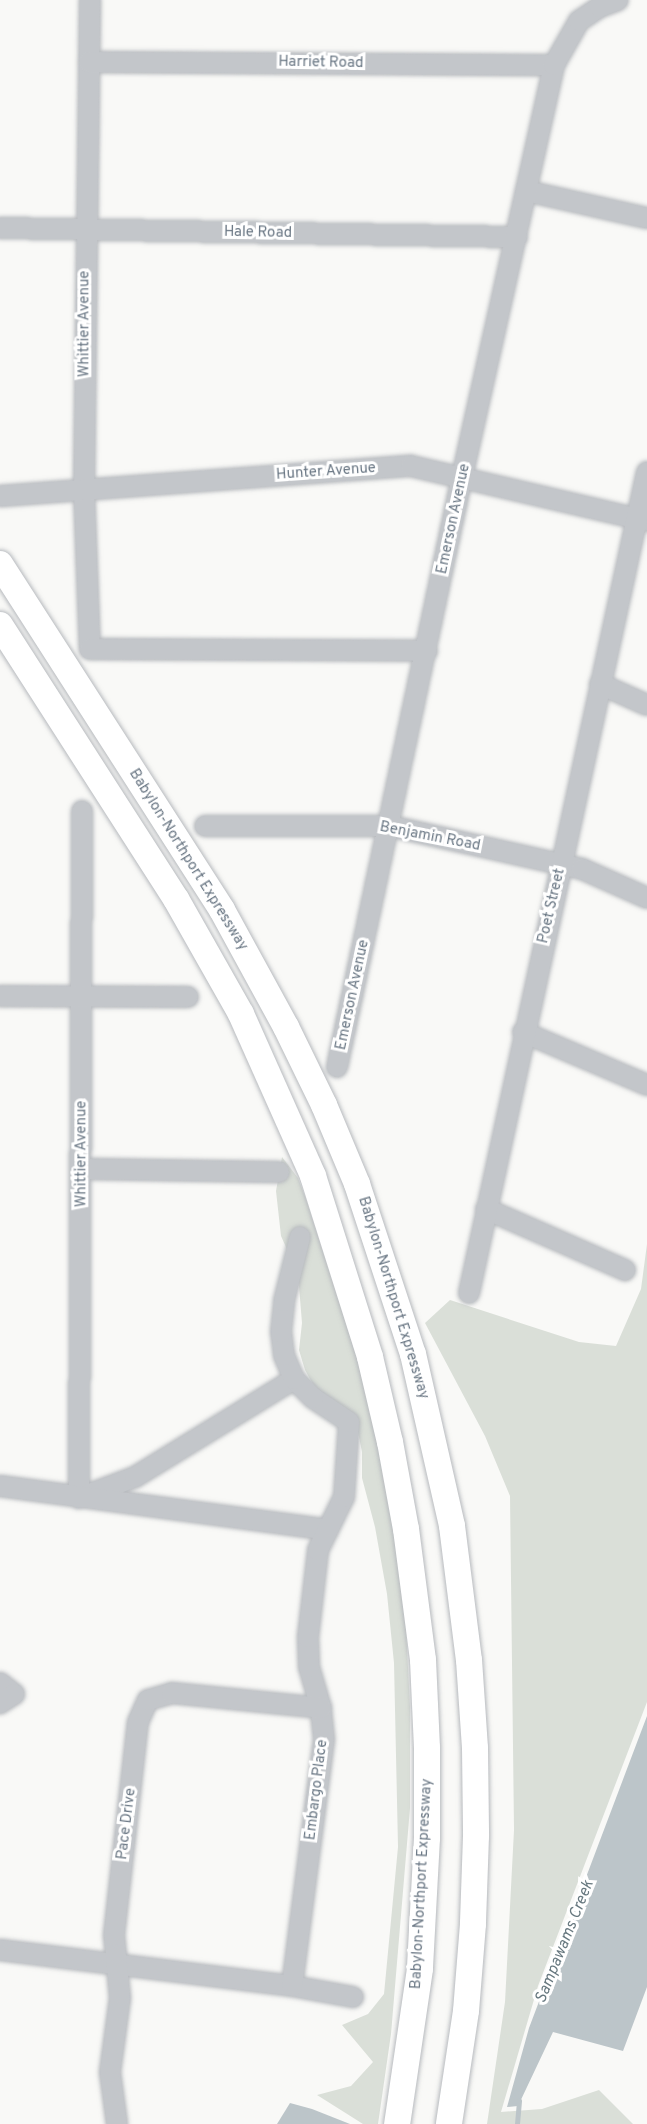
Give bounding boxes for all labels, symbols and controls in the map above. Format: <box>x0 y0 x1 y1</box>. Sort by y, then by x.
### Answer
street label: Harriet Road <box>278 53 364 73</box>
street label: Hale Road <box>224 223 292 243</box>
street label: Whittier Avenue <box>76 270 94 378</box>
street label: Hunter Avenue <box>275 460 377 484</box>
street label: Emerson Avenue <box>433 462 475 576</box>
street label: Babylon-Northport Expressway <box>125 766 251 954</box>
street label: Benjamin Road <box>378 818 482 856</box>
street label: Poet Street <box>535 867 569 945</box>
street label: Emerson Avenue <box>332 938 374 1052</box>
street label: Whittier Avenue <box>73 1100 91 1208</box>
street label: Babylon-Northport Expressway <box>354 1195 432 1401</box>
street label: Embargo Place <box>302 1739 332 1841</box>
street label: Babylon-Northport Expressway <box>407 1778 437 1990</box>
street label: Pace Drive <box>114 1787 140 1861</box>
water label: Sampawams Creek <box>532 1878 598 2006</box>

